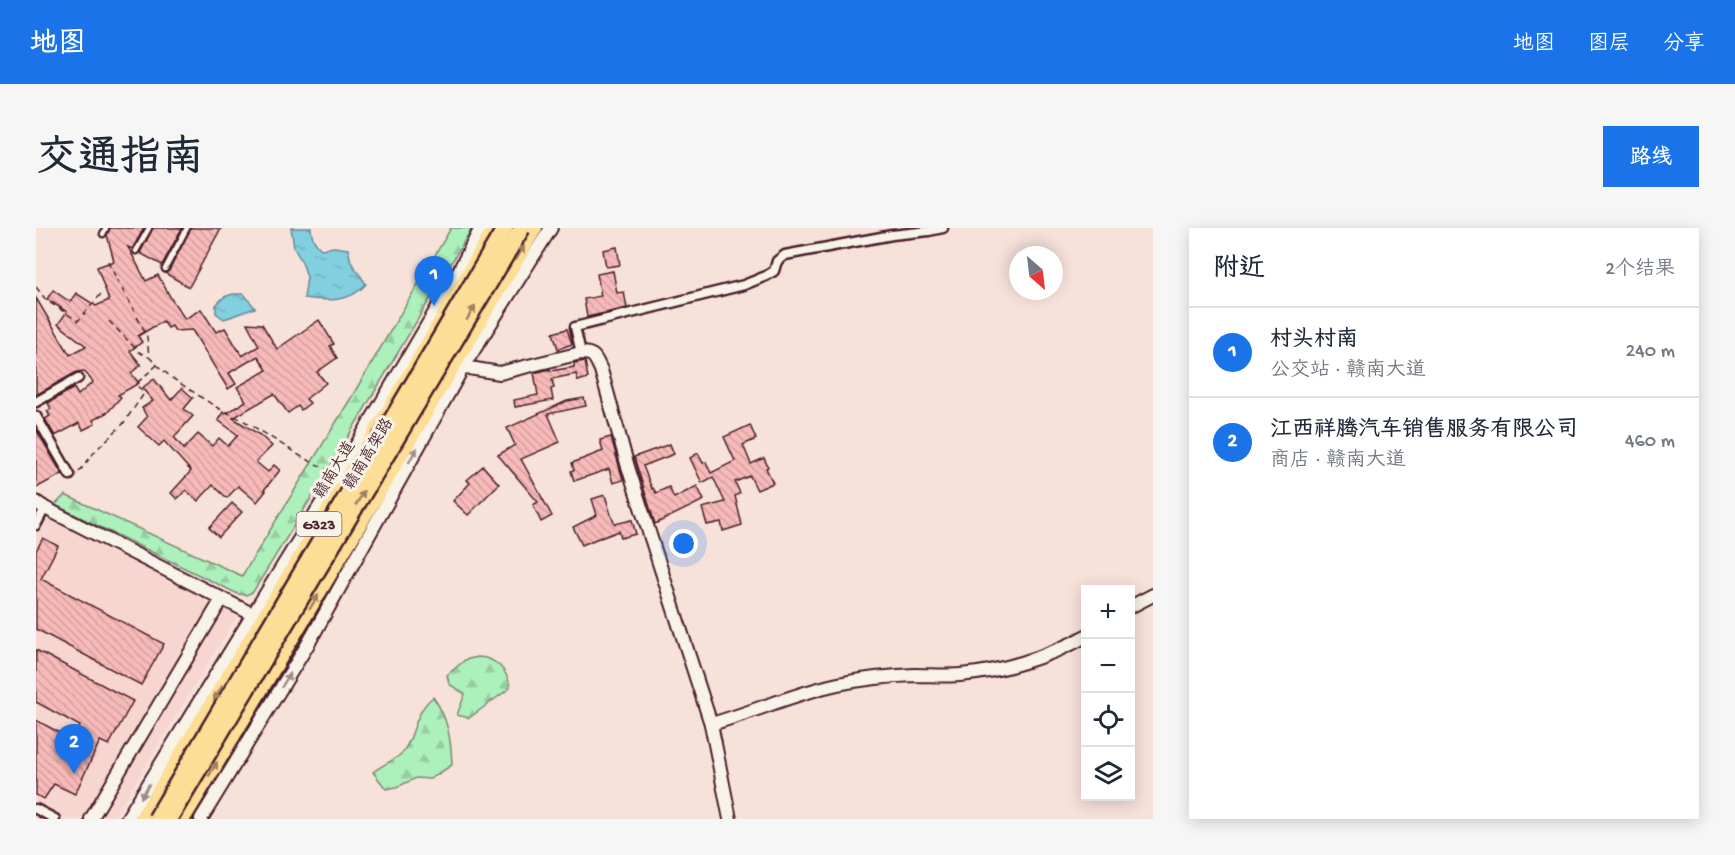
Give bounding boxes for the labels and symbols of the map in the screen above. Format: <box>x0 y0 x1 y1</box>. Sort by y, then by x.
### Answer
one-way arrow <box>515 245 525 262</box>
north arrow <box>1009 246 1063 300</box>
pin: 1 <box>414 256 454 306</box>
one-way arrow <box>466 304 476 321</box>
street label: 赣南高架路 <box>340 415 399 494</box>
street label: 赣南大道 <box>310 437 361 503</box>
one-way arrow <box>408 447 419 463</box>
one-way arrow <box>355 490 365 507</box>
road number: G323 <box>296 512 342 536</box>
your location <box>669 529 698 558</box>
one-way arrow <box>308 594 319 610</box>
one-way arrow <box>281 671 291 688</box>
one-way arrow <box>212 685 223 701</box>
pin: 2 <box>54 724 93 774</box>
one-way arrow <box>208 761 219 777</box>
one-way arrow <box>139 782 150 799</box>

